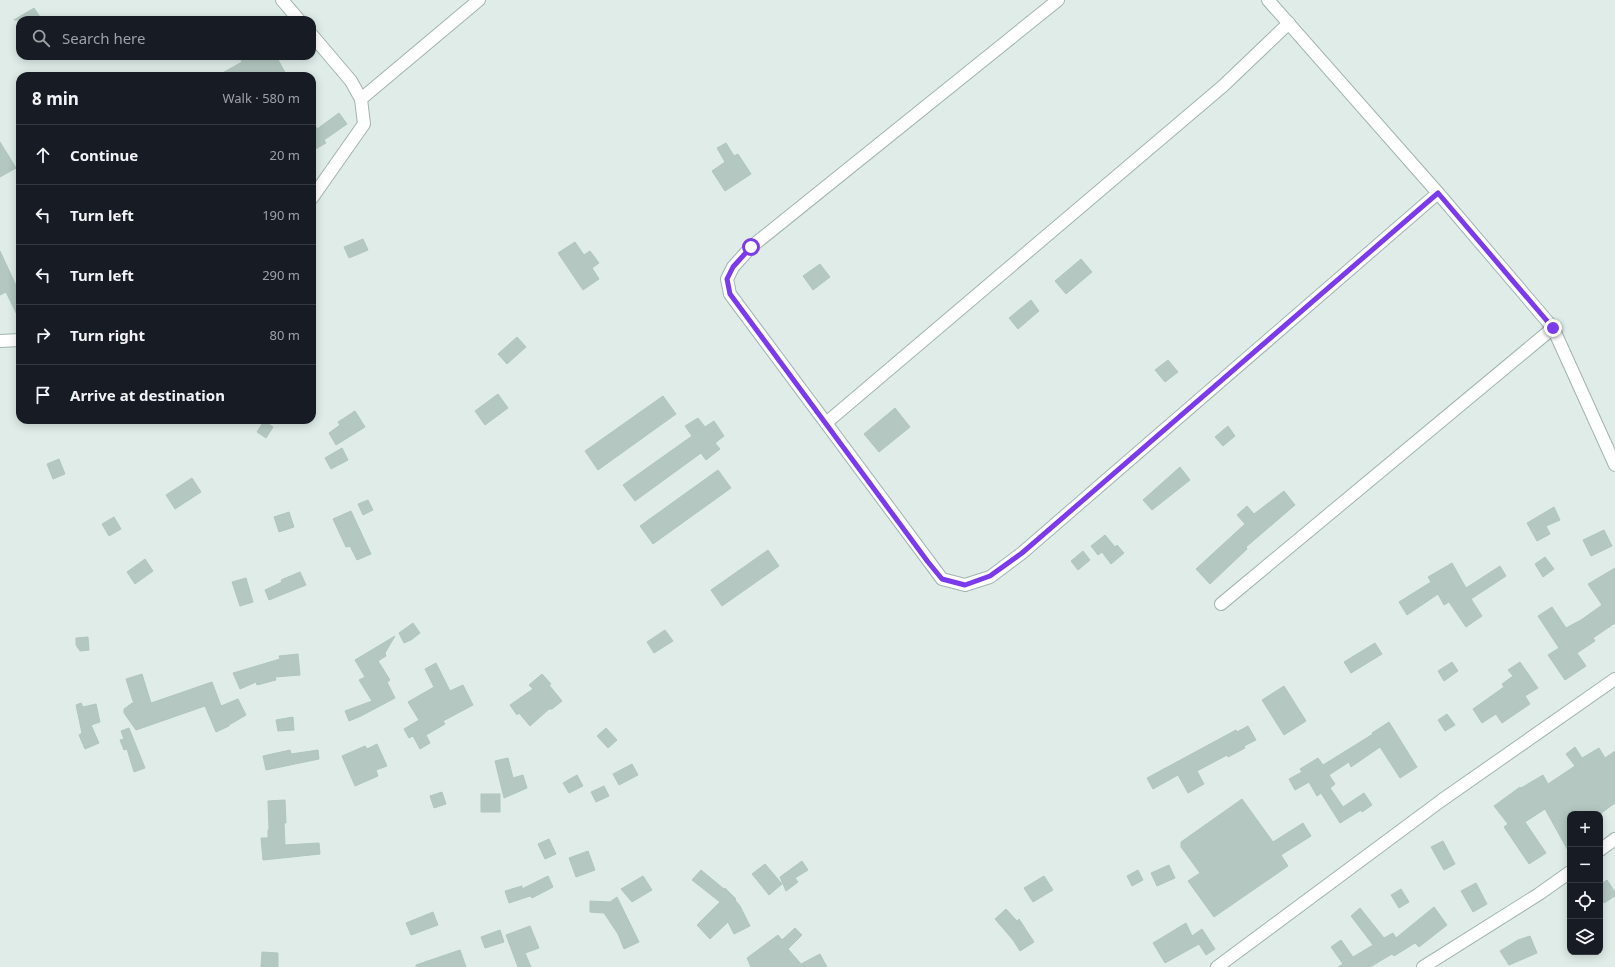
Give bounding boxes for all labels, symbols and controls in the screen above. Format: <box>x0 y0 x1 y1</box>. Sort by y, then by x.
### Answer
search box <box>16 16 316 60</box>
icon: search <box>30 27 52 49</box>
text: Search here <box>62 28 145 48</box>
text: 8 min <box>32 87 79 110</box>
text: Walk · 580 m <box>222 89 300 107</box>
icon: ahead <box>32 144 54 166</box>
text: Continue <box>70 145 138 165</box>
text: 20 m <box>270 146 300 164</box>
icon: left <box>32 204 54 226</box>
text: Turn left <box>70 205 134 225</box>
text: 190 m <box>262 206 300 224</box>
route start <box>742 238 760 256</box>
icon: left <box>32 264 54 286</box>
text: Turn left <box>70 265 134 285</box>
text: 290 m <box>262 266 300 284</box>
route end <box>1544 319 1562 337</box>
icon: right <box>32 324 54 346</box>
text: Turn right <box>70 325 145 345</box>
text: 80 m <box>270 326 300 344</box>
icon: arrive <box>32 384 54 406</box>
text: Arrive at destination <box>70 385 225 405</box>
map controls <box>1567 811 1603 955</box>
button: + <box>1567 811 1603 847</box>
button: − <box>1567 847 1603 883</box>
button: locate <box>1567 883 1603 919</box>
button: layers <box>1567 919 1603 955</box>

